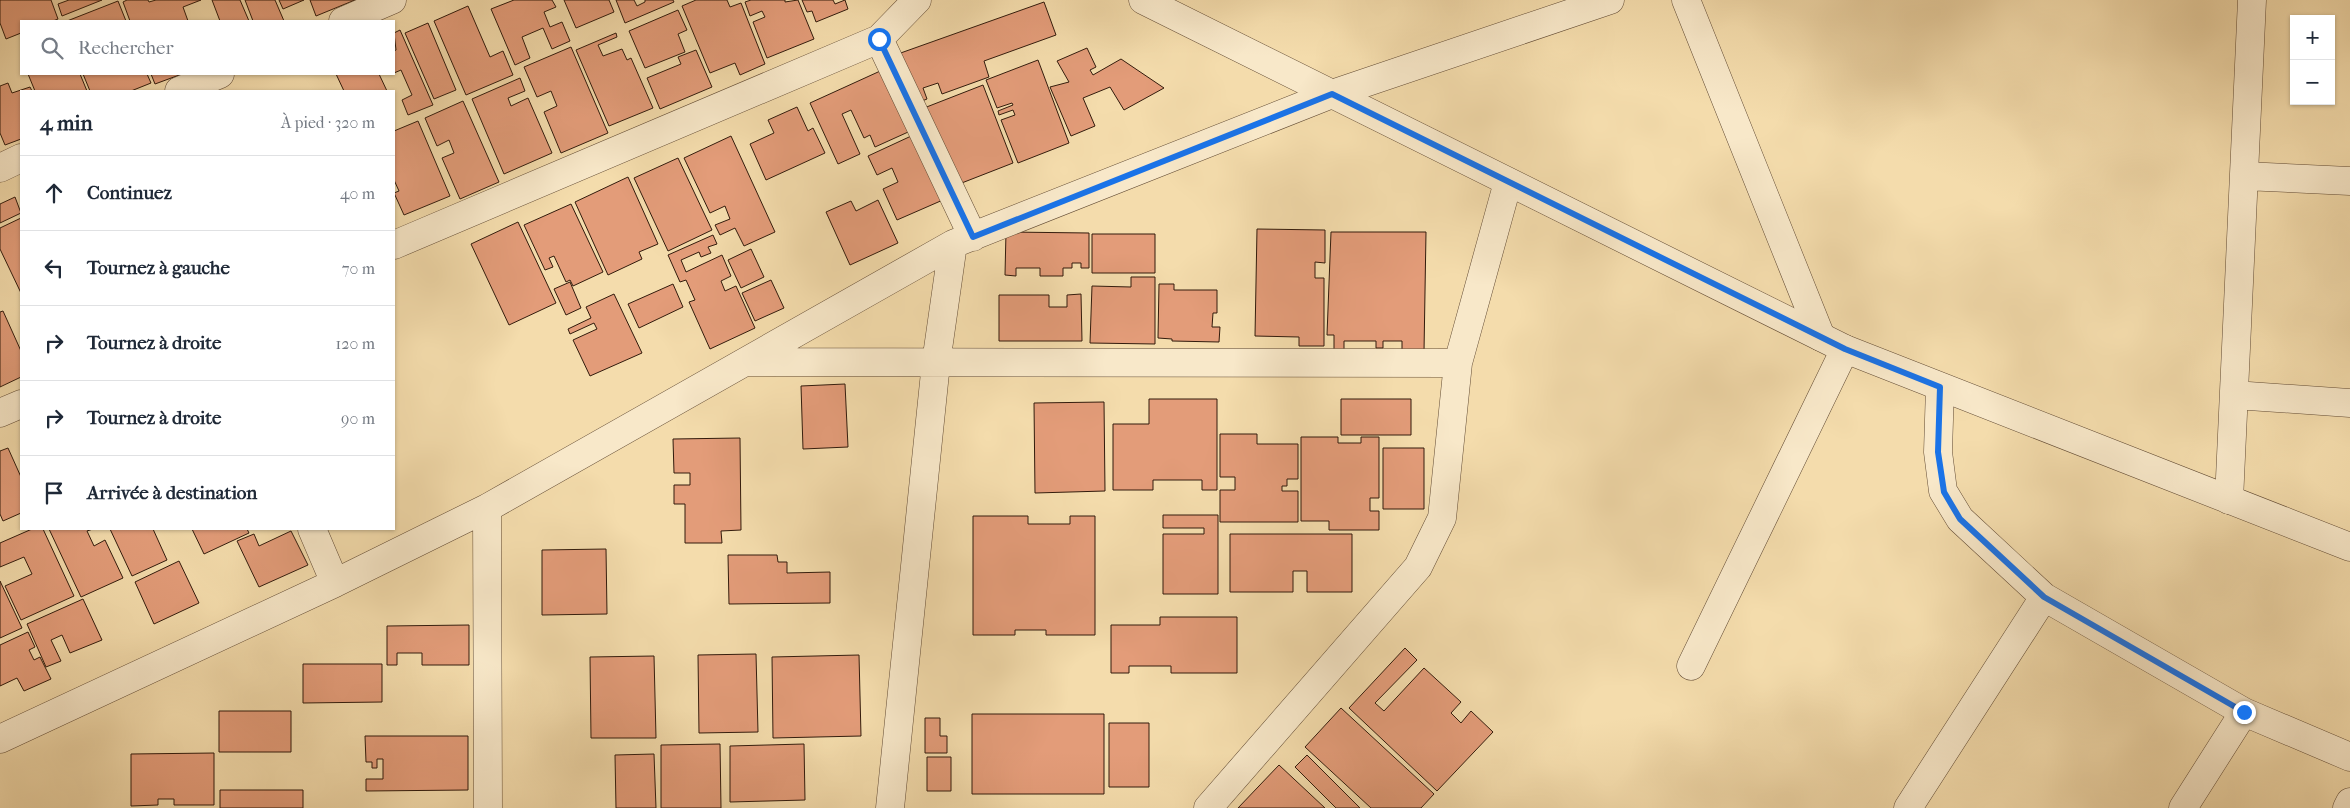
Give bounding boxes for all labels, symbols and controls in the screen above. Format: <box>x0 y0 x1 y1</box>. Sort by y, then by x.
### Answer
map controls <box>2290 15 2335 105</box>
button: + <box>2290 15 2335 60</box>
search box <box>20 20 395 75</box>
route start <box>868 28 891 51</box>
icon: search <box>38 34 66 62</box>
text: Rechercher <box>78 37 174 59</box>
button: − <box>2290 60 2335 105</box>
text: 4 min <box>40 111 93 135</box>
text: À pied · 320 m <box>281 113 375 132</box>
icon: ahead <box>40 179 68 207</box>
text: Continuez <box>87 182 172 204</box>
text: 40 m <box>340 184 375 203</box>
icon: left <box>40 254 68 282</box>
text: Tournez à gauche <box>87 257 230 279</box>
text: 70 m <box>342 259 375 278</box>
icon: right <box>40 329 68 357</box>
text: Tournez à droite <box>87 332 221 354</box>
text: 120 m <box>336 334 375 353</box>
icon: right <box>40 404 68 432</box>
text: Tournez à droite <box>87 407 221 429</box>
text: 90 m <box>341 409 375 428</box>
icon: arrive <box>40 479 68 507</box>
text: Arrivée à destination <box>87 482 257 504</box>
route end <box>2233 701 2256 724</box>

